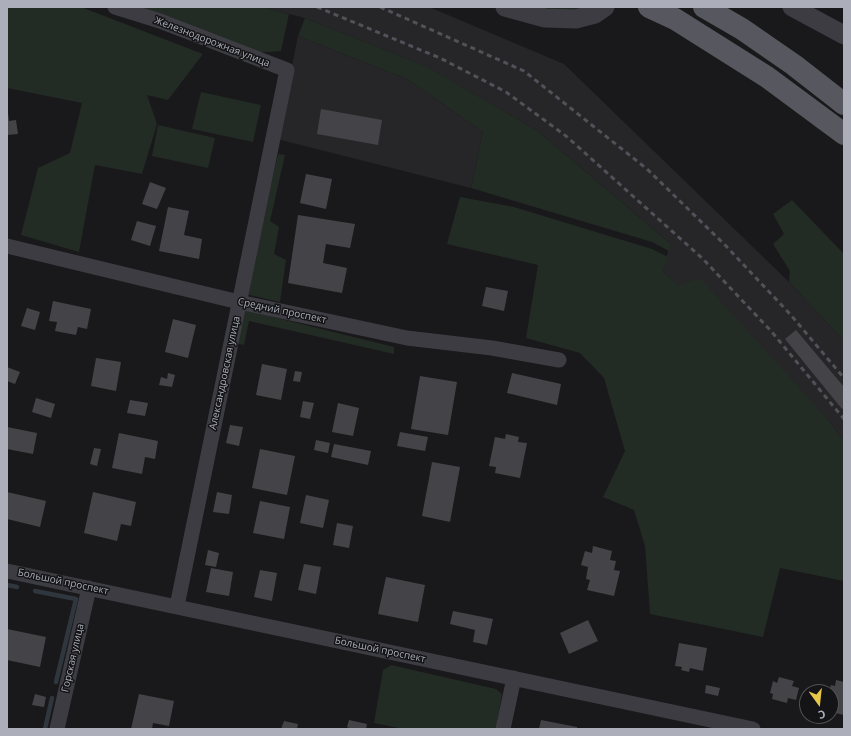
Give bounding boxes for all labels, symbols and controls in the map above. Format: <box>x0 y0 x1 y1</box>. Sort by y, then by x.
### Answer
street label: Железнодорожная улица <box>153 14 271 70</box>
street label: Средний проспект <box>237 296 327 326</box>
street label: Александровская улица <box>207 315 243 431</box>
street label: Большой проспект <box>17 567 109 597</box>
street label: Горская улица <box>59 623 87 693</box>
street label: Большой проспект <box>334 635 426 665</box>
north arrow <box>799 684 839 724</box>
text: С <box>817 707 827 723</box>

